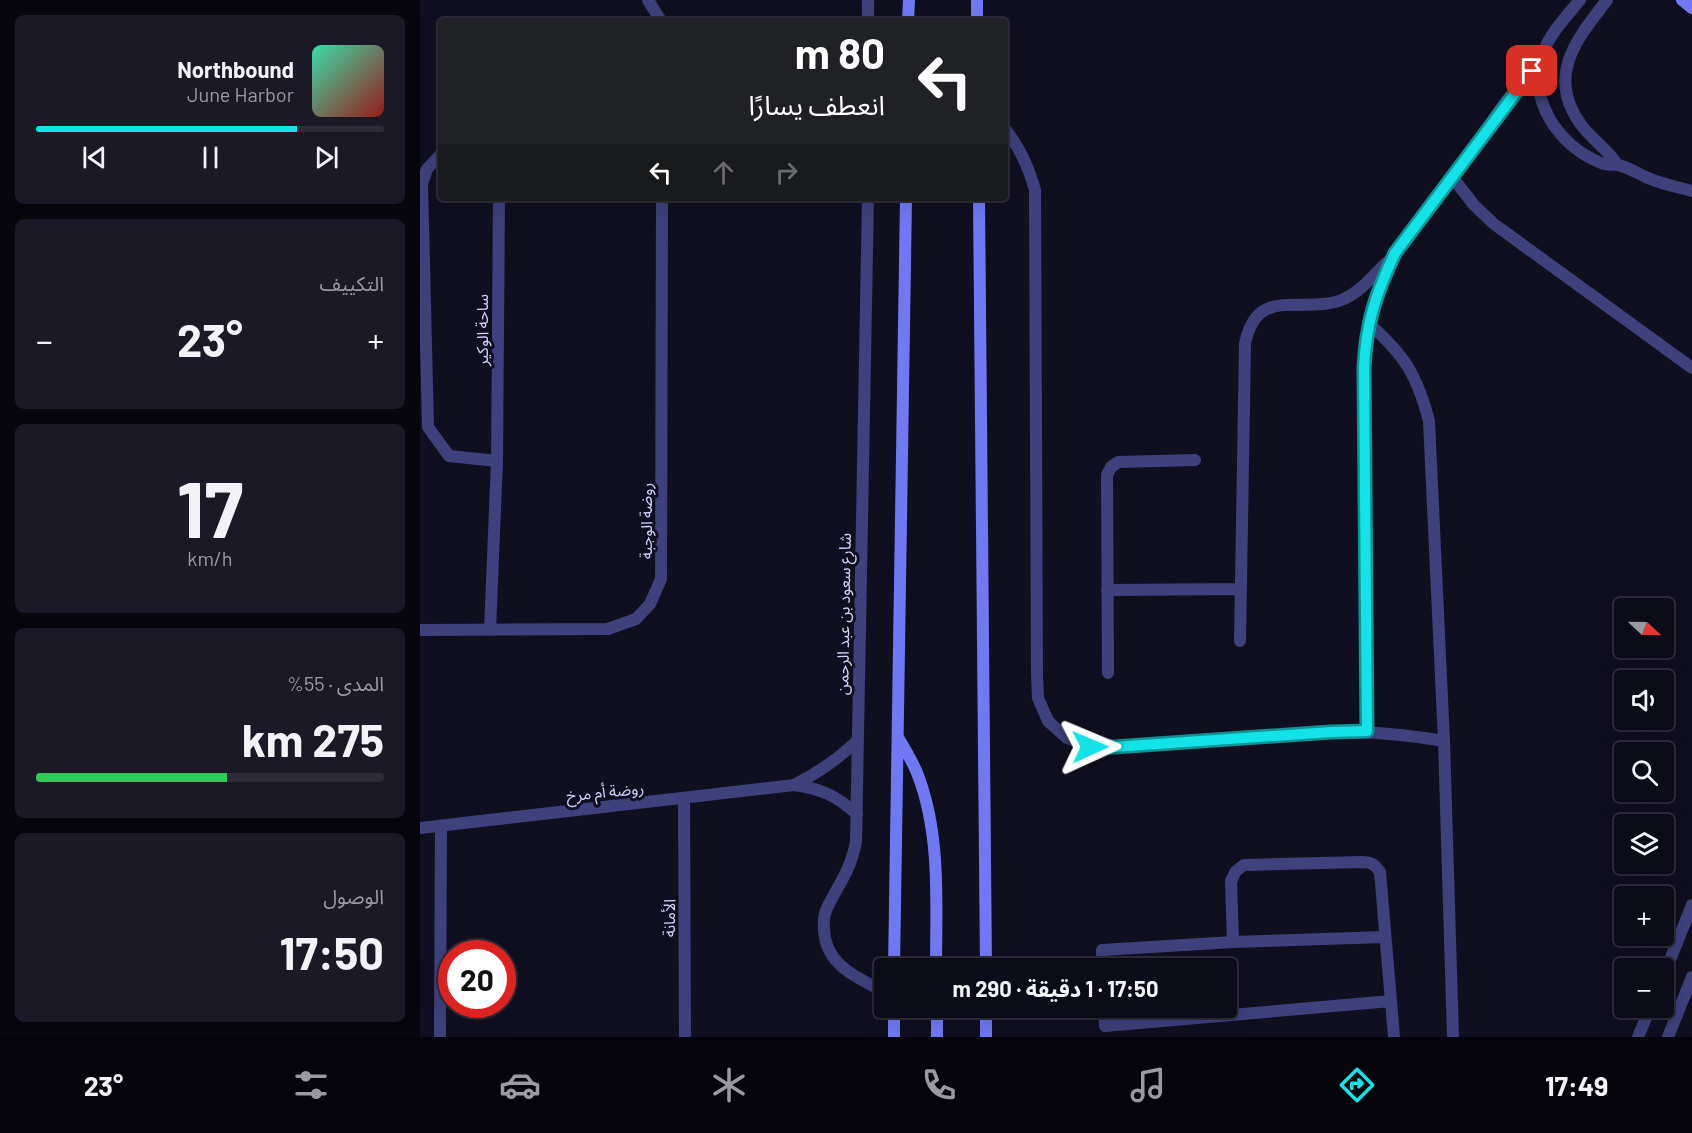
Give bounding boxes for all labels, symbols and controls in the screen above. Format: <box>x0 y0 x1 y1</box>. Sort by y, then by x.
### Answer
text: 80 m <box>795 27 885 77</box>
icon: left <box>906 42 984 120</box>
pin <box>1506 45 1557 96</box>
icon: arrive <box>1515 54 1548 87</box>
text: Northbound <box>177 56 294 82</box>
text: June Harbor <box>187 82 294 106</box>
text: انعطف يسارًا <box>748 88 885 120</box>
icon: previous <box>78 141 111 174</box>
icon: pause <box>194 141 227 174</box>
icon: next <box>310 141 343 174</box>
icon: left <box>644 156 677 189</box>
icon: ahead <box>707 156 740 189</box>
icon: right <box>770 156 803 189</box>
text: التكييف <box>320 271 384 295</box>
street label: ساحة الوكير <box>472 294 492 367</box>
text: 23° <box>177 312 243 366</box>
text: − <box>36 320 53 360</box>
text: + <box>367 320 384 360</box>
text: 17 <box>177 460 243 554</box>
street label: روضة الوجبة <box>636 483 656 559</box>
street label: شارع سعود بن عبد الرحمن <box>832 533 858 695</box>
text: km/h <box>187 546 233 570</box>
north arrow <box>1614 598 1674 658</box>
map controls <box>1614 598 1674 1018</box>
button: sound <box>1614 670 1674 730</box>
text: المدى · 55% <box>287 671 384 695</box>
text: 275 km <box>242 712 384 766</box>
position arrow <box>1058 715 1122 779</box>
button: search <box>1614 742 1674 802</box>
street label: روضة أم مرخ <box>565 777 645 809</box>
button: layers <box>1614 814 1674 874</box>
text: الوصول <box>323 884 384 908</box>
button: + <box>1614 886 1674 946</box>
street label: الأمانة <box>659 899 678 937</box>
text: 17:50 <box>279 925 384 979</box>
speed limit sign: 20 <box>438 940 516 1018</box>
button: − <box>1614 958 1674 1018</box>
text: 17:50 · 1 دقيقة · 290 m <box>953 975 1158 1001</box>
icon: filters <box>290 1064 332 1106</box>
icon: car <box>499 1064 541 1106</box>
icon: climate <box>708 1064 750 1106</box>
icon: phone <box>918 1064 960 1106</box>
icon: music <box>1127 1064 1169 1106</box>
icon: directions <box>1336 1064 1378 1106</box>
text: 23° <box>84 1069 123 1101</box>
text: 17:49 <box>1545 1069 1608 1101</box>

